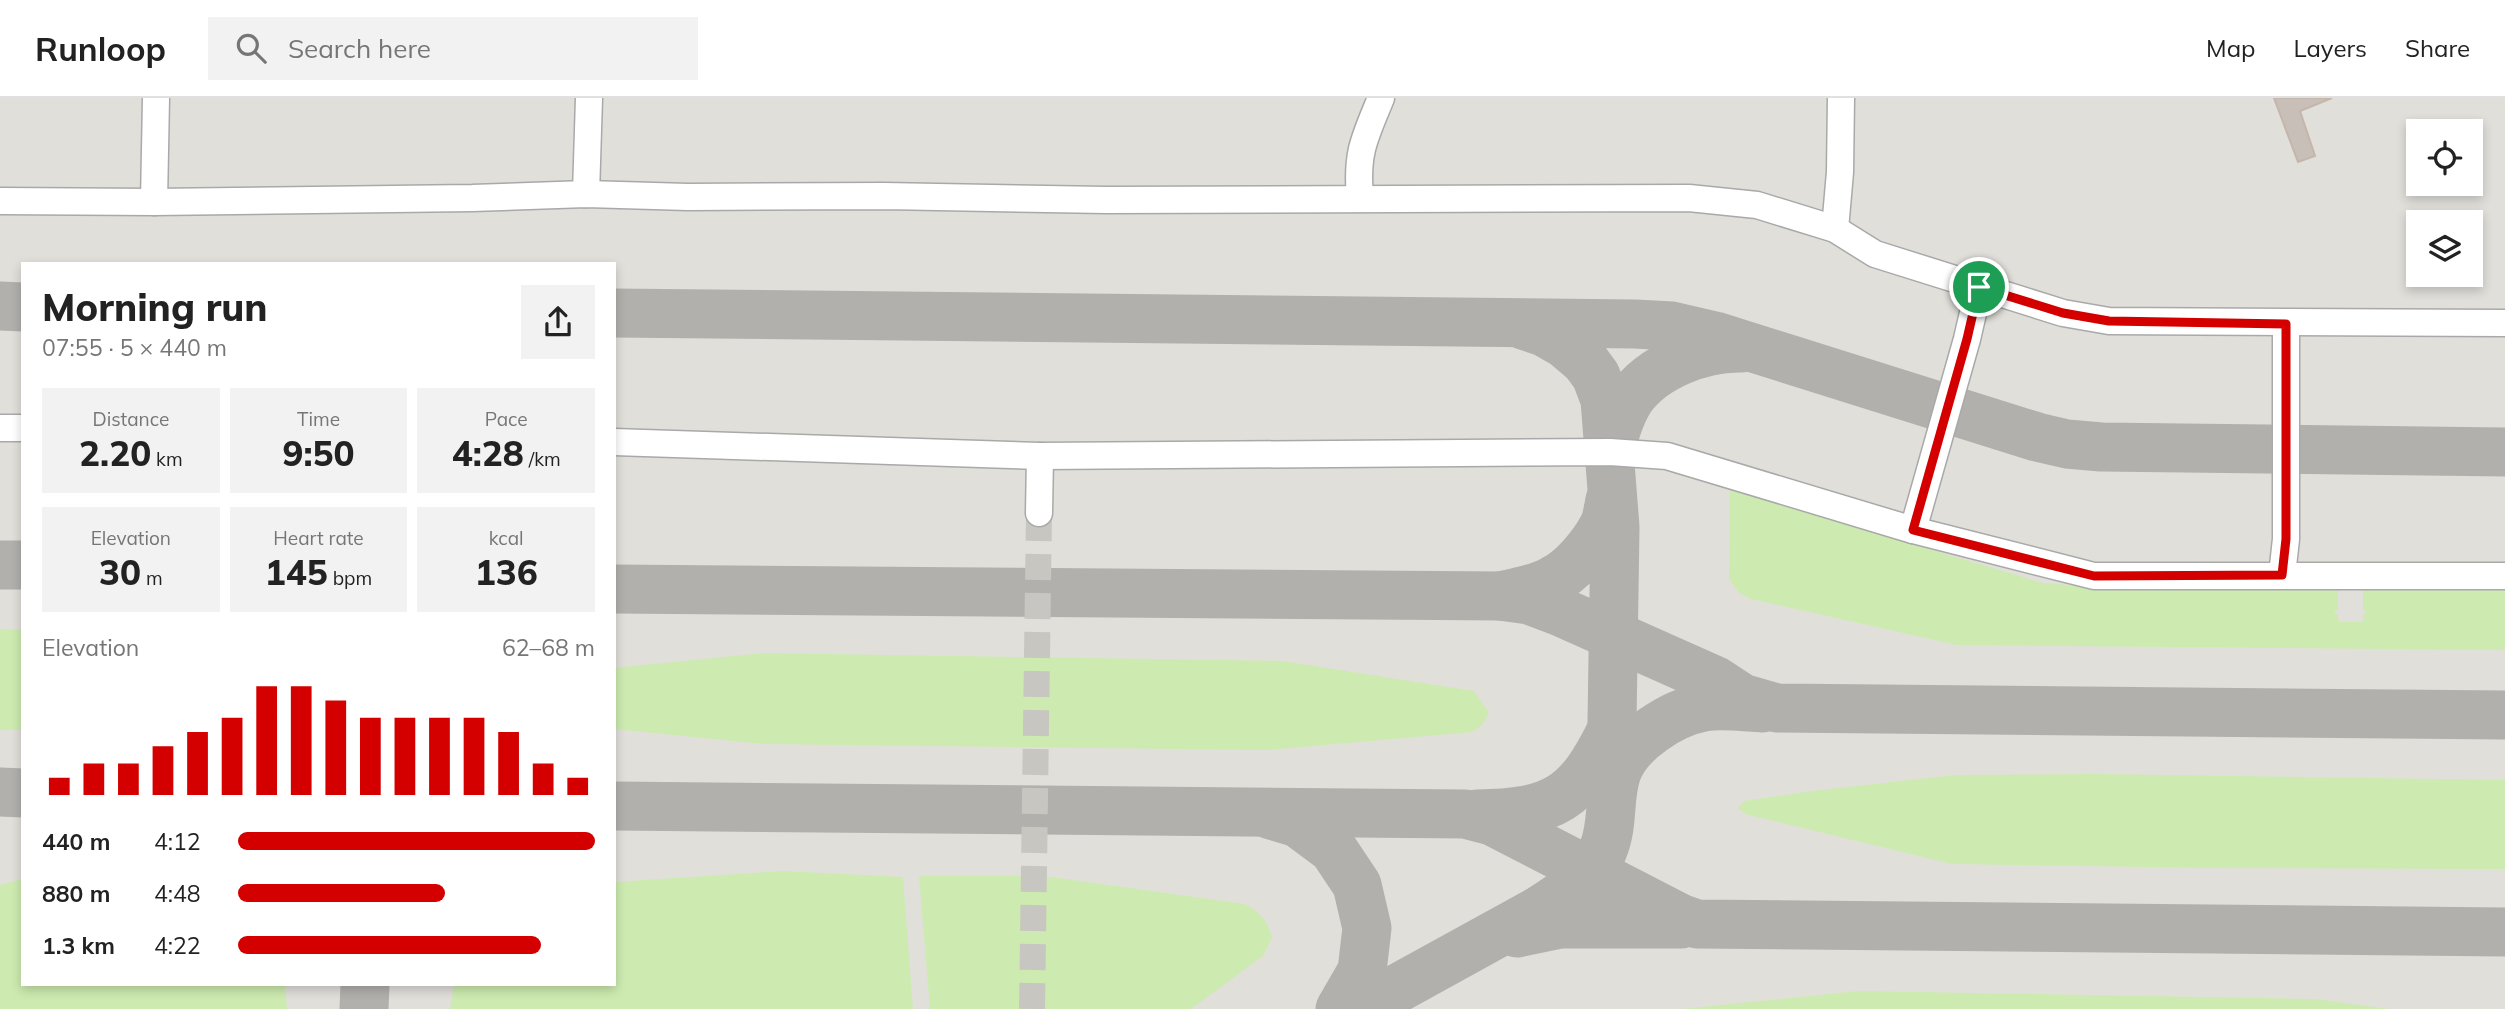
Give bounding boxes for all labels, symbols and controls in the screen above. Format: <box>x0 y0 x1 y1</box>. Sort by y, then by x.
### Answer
search box <box>208 17 698 80</box>
text: Runloop <box>35 28 166 69</box>
icon: search <box>232 29 270 67</box>
text: Search here <box>288 32 431 65</box>
text: Map <box>2206 33 2255 63</box>
text: Layers <box>2293 33 2367 63</box>
text: Share <box>2405 33 2470 63</box>
map controls <box>2406 119 2483 287</box>
button: locate <box>2406 119 2483 196</box>
button: layers <box>2406 210 2483 287</box>
pin <box>1949 257 2009 317</box>
icon: arrive <box>1960 268 1998 306</box>
text: Morning run <box>42 283 268 331</box>
button: share <box>521 285 595 359</box>
text: 07:55 · 5 × 440 m <box>42 333 227 362</box>
text: Distance <box>92 407 169 431</box>
text: Time <box>297 407 340 431</box>
text: Pace <box>485 407 528 431</box>
text: 2.20 <box>79 431 151 475</box>
text: 9:50 <box>282 431 355 475</box>
text: 4:28 <box>452 431 524 475</box>
text: km <box>151 447 183 471</box>
text: /km <box>524 447 561 471</box>
text: Elevation <box>91 526 171 550</box>
text: Heart rate <box>273 526 364 550</box>
text: kcal <box>489 526 524 550</box>
text: 30 <box>99 550 141 594</box>
text: 145 <box>265 550 328 594</box>
text: 136 <box>475 550 538 594</box>
text: m <box>141 566 163 590</box>
text: bpm <box>328 566 372 590</box>
text: Elevation <box>42 633 139 662</box>
text: 62–68 m <box>502 633 595 662</box>
text: 440 m <box>42 827 110 856</box>
text: 4:12 <box>154 827 201 856</box>
text: 880 m <box>42 879 110 908</box>
text: 4:48 <box>154 879 201 908</box>
text: 1.3 km <box>42 931 115 960</box>
text: 4:22 <box>154 931 201 960</box>

